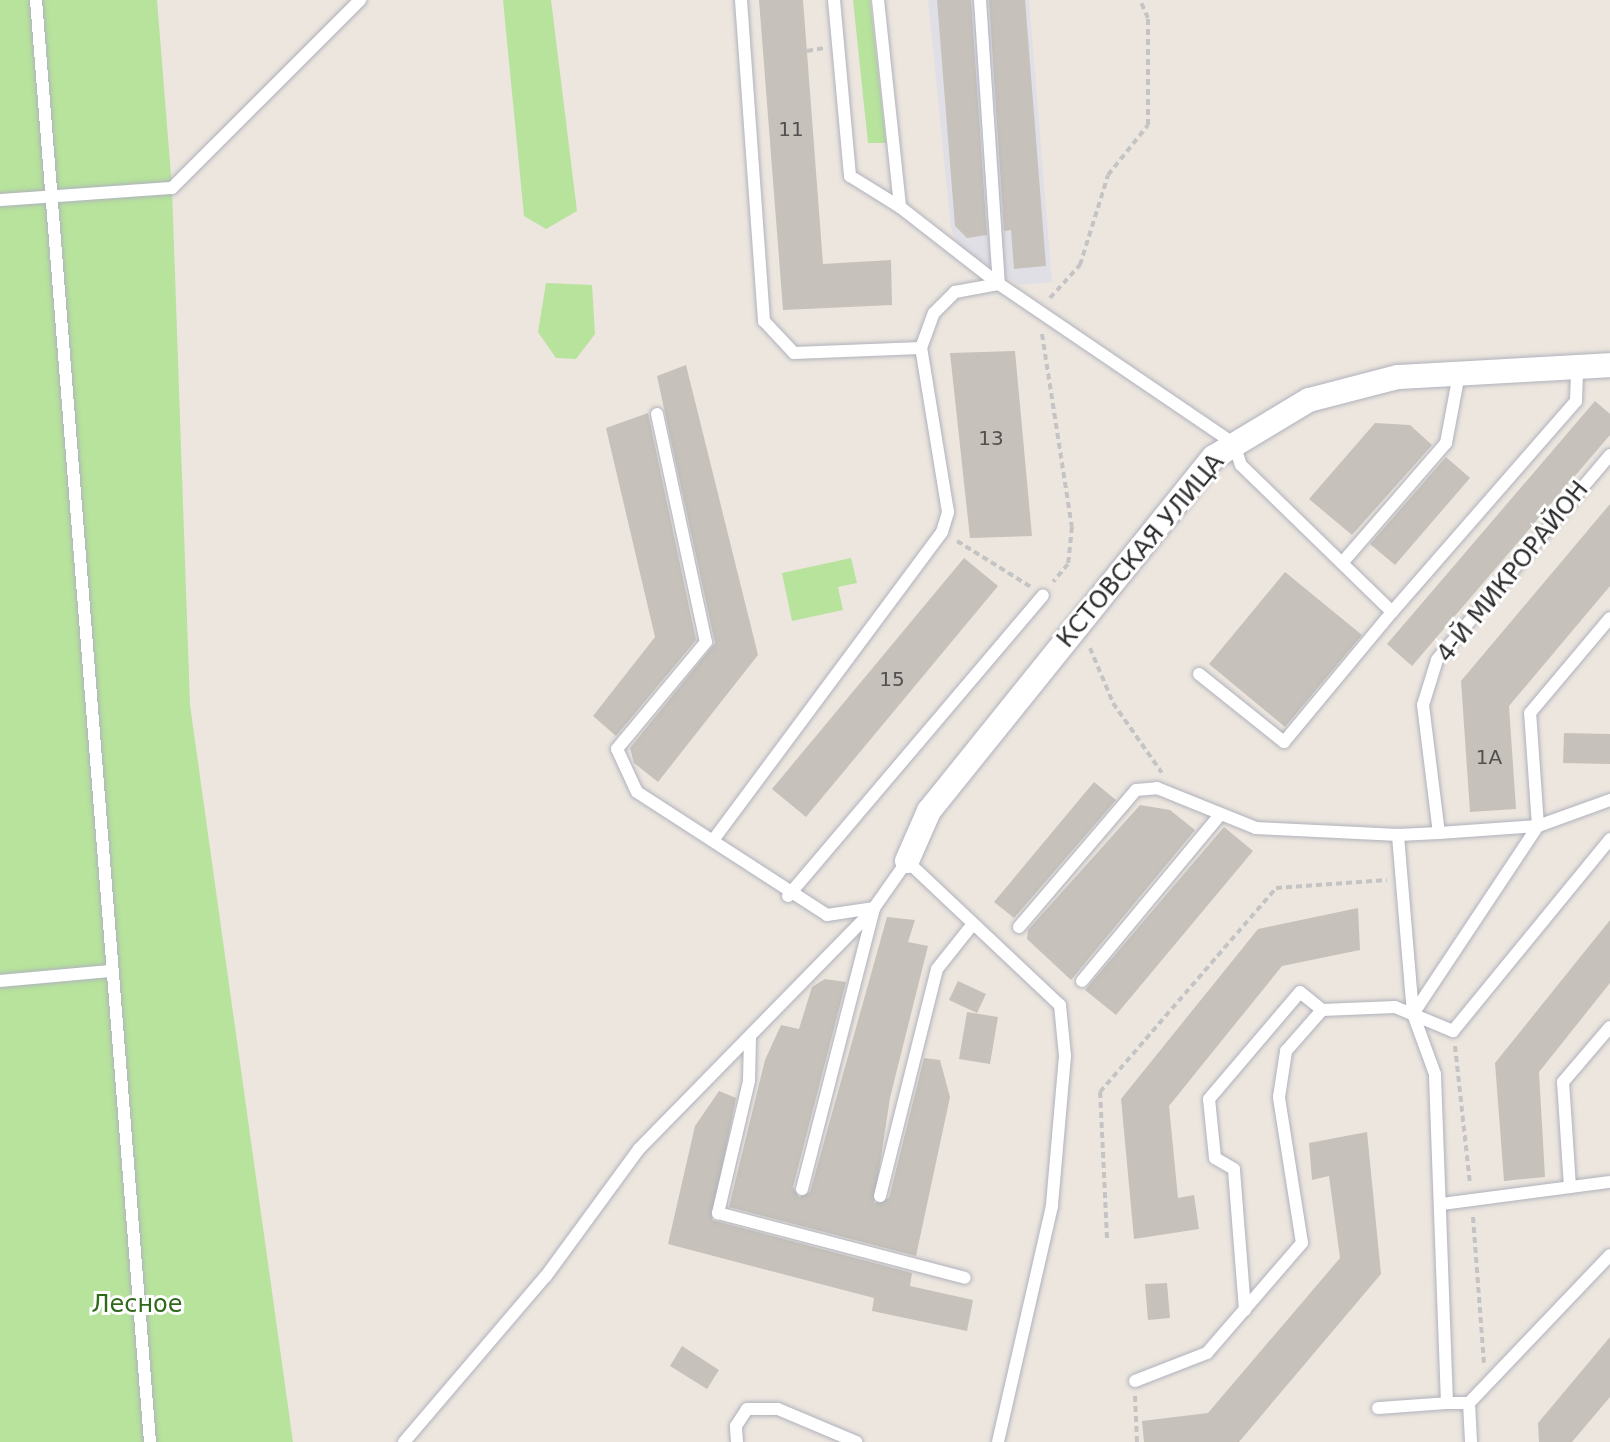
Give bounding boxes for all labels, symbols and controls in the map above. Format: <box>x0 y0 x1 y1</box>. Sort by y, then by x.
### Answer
house number: 11 <box>778 117 804 141</box>
house number: 13 <box>978 426 1004 450</box>
street label: КСТОВСКАЯ УЛИЦА <box>1052 448 1230 654</box>
street label: 4-Й МИКРОРАЙОН <box>1431 476 1595 668</box>
house number: 15 <box>879 667 905 691</box>
house number: 1А <box>1476 745 1502 769</box>
park label: Лесное <box>91 1291 183 1319</box>

